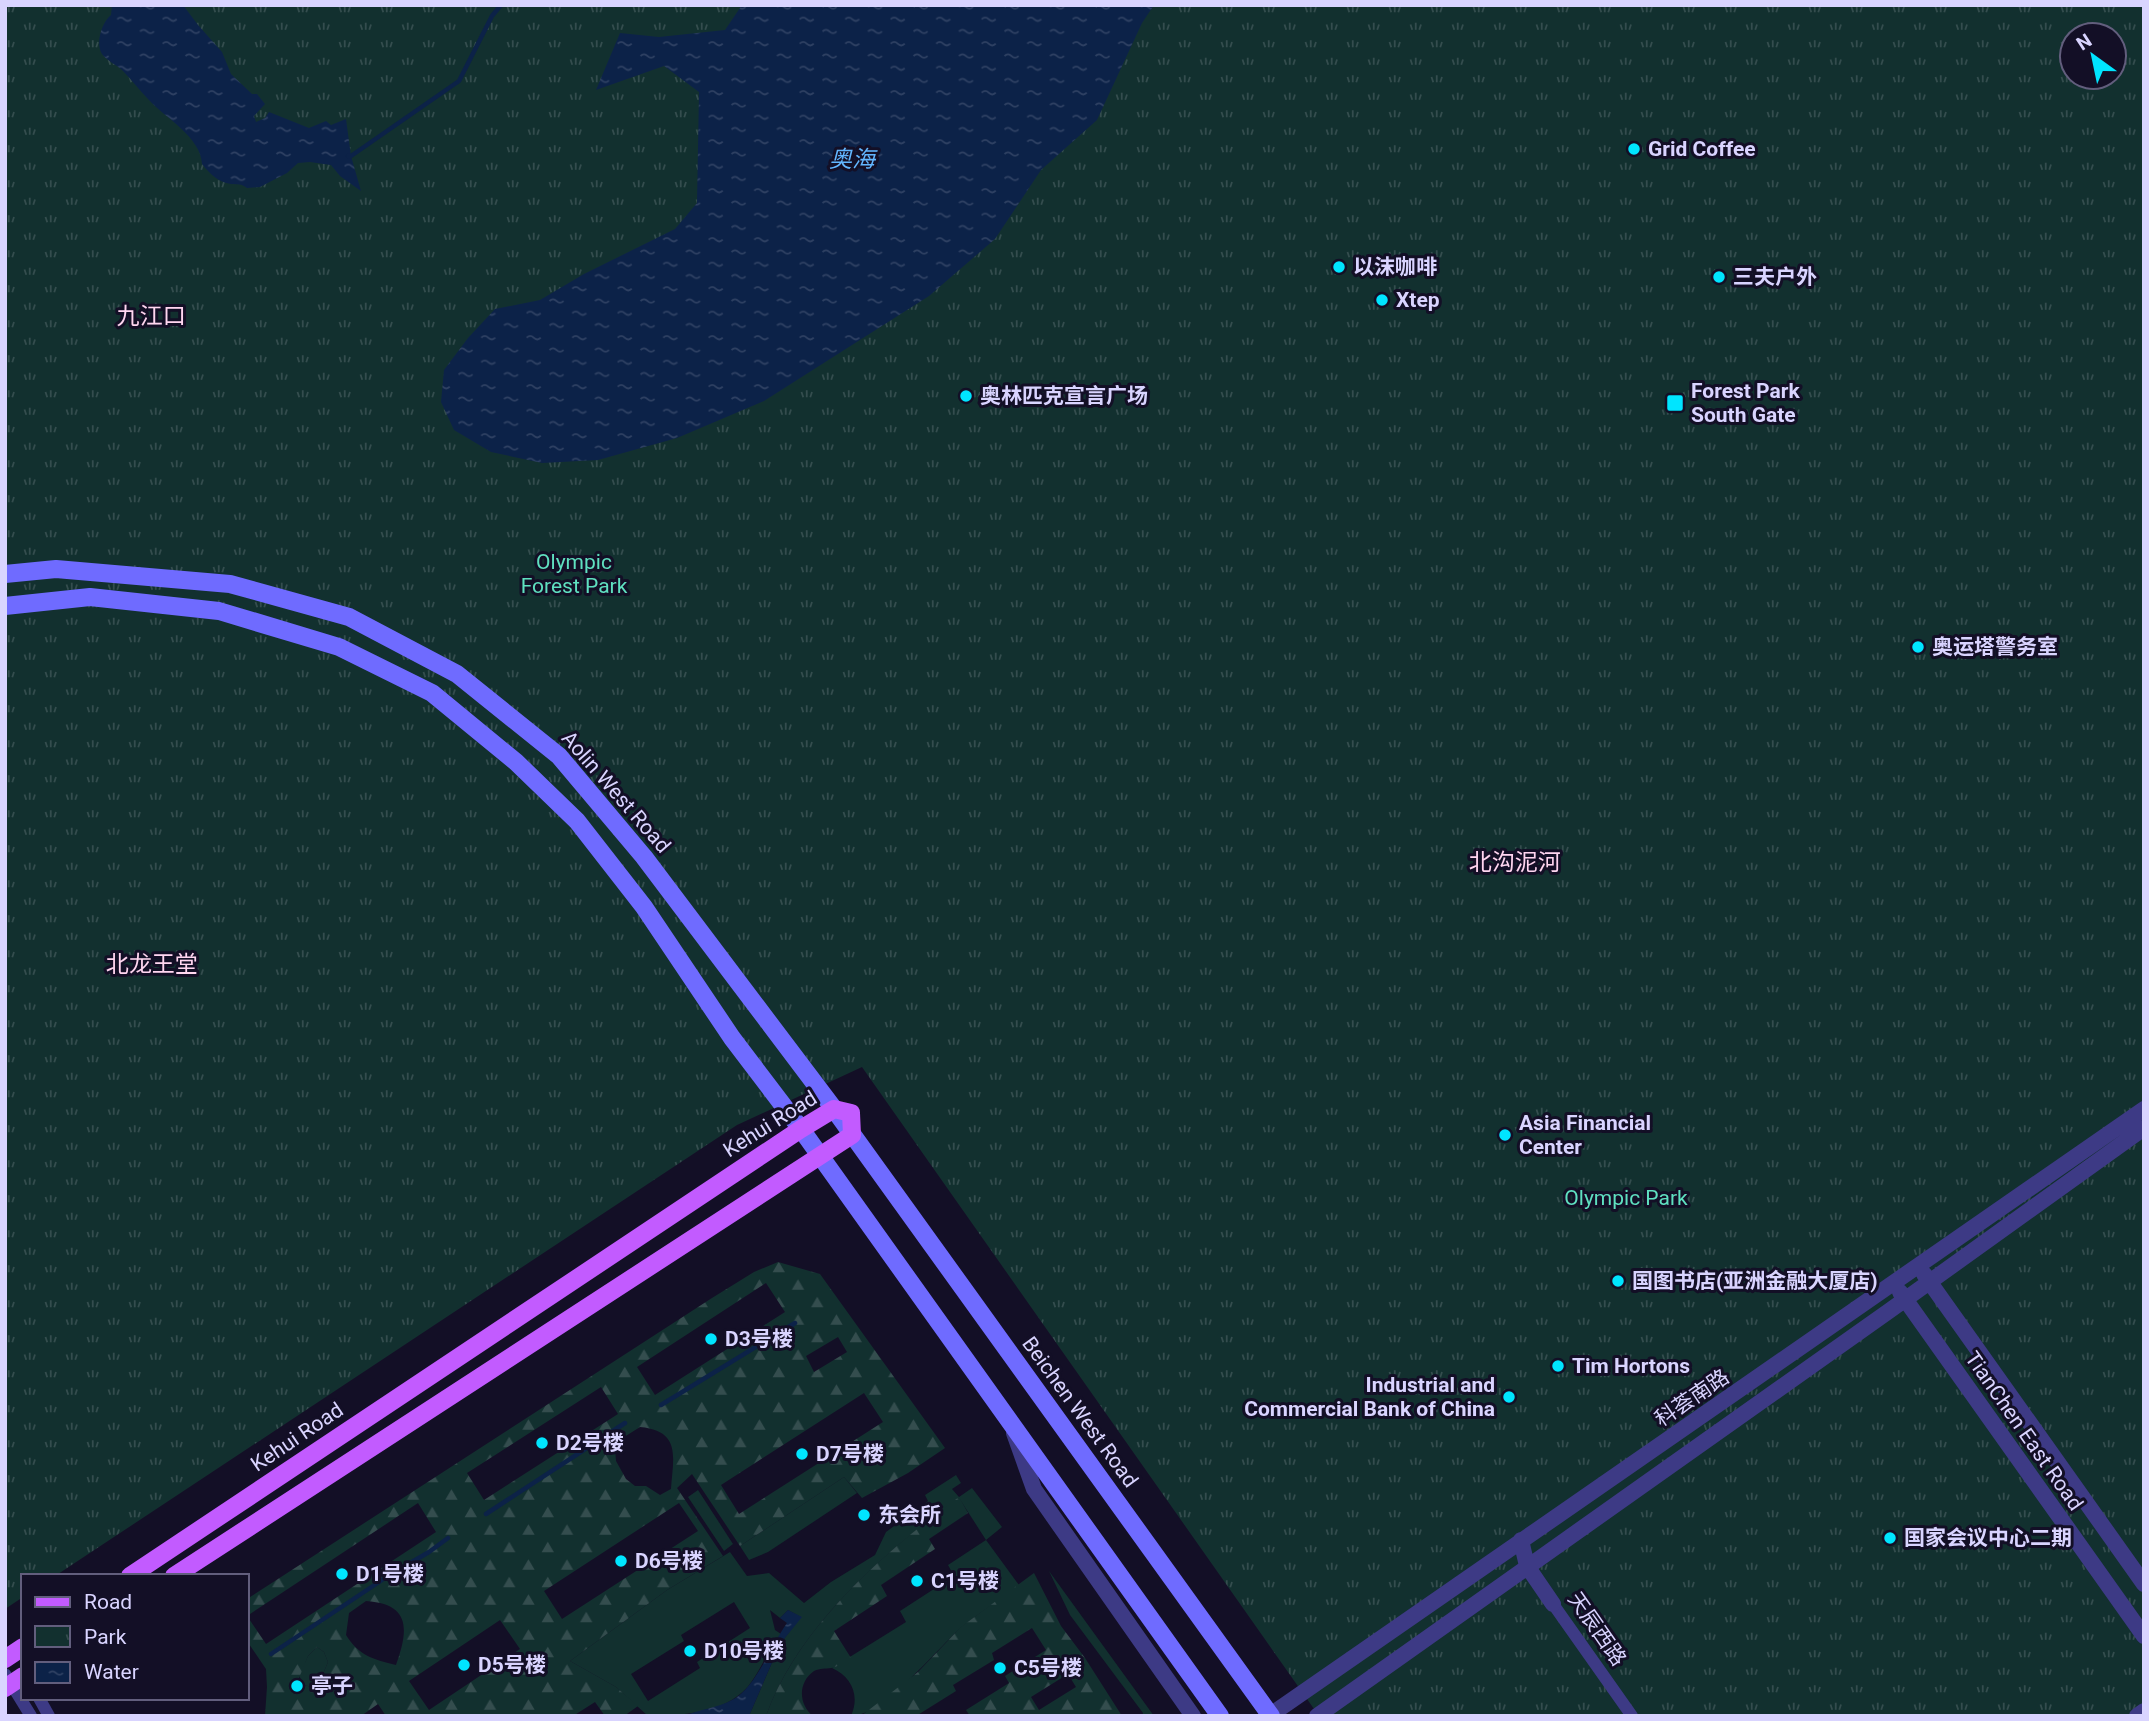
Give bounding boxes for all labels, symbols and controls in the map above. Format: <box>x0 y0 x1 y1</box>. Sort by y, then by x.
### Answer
north arrow <box>2058 21 2128 91</box>
text: N <box>2072 29 2096 55</box>
place label: Grid Coffee <box>1648 137 1756 161</box>
marker: Grid Coffee <box>1626 141 1642 157</box>
water label: 奥海 <box>829 146 878 173</box>
place label: 以沫咖啡 <box>1353 255 1437 279</box>
marker: 以沫咖啡 <box>1331 259 1347 275</box>
place label: 三夫户外 <box>1733 265 1817 289</box>
marker: 三夫户外 <box>1711 269 1727 285</box>
place label: Xtep <box>1396 288 1440 312</box>
marker: Xtep <box>1374 292 1390 308</box>
district label: 九江口 <box>117 303 186 330</box>
place label: Forest Park South Gate <box>1691 379 1800 427</box>
place label: 奥林匹克宣言广场 <box>980 384 1148 408</box>
marker: 奥林匹克宣言广场 <box>958 388 974 404</box>
marker: Forest Park South Gate <box>1665 393 1685 413</box>
park label: Olympic Forest Park <box>521 550 628 598</box>
place label: 奥运塔警务室 <box>1932 635 2058 659</box>
marker: 奥运塔警务室 <box>1910 639 1926 655</box>
street label: Aolin West Road <box>557 726 675 858</box>
district label: 北沟泥河 <box>1469 849 1561 876</box>
district label: 北龙王堂 <box>106 951 198 978</box>
street label: Kehui Road <box>719 1086 821 1162</box>
place label: Asia Financial Center <box>1519 1111 1651 1159</box>
marker: Asia Financial Center <box>1497 1127 1513 1143</box>
park label: Olympic Park <box>1564 1186 1688 1210</box>
place label: 国图书店(亚洲金融大厦店) <box>1632 1269 1878 1293</box>
marker: 国图书店(亚洲金融大厦店) <box>1610 1273 1626 1289</box>
place label: D3号楼 <box>725 1327 793 1351</box>
marker: D3号楼 <box>703 1331 719 1347</box>
street label: Beichen West Road <box>1017 1332 1143 1492</box>
street label: TianChen East Road <box>1960 1347 2088 1515</box>
place label: Tim Hortons <box>1572 1354 1690 1378</box>
marker: Tim Hortons <box>1550 1358 1566 1374</box>
street label: 科荟南路 <box>1650 1365 1734 1431</box>
place label: Industrial and Commercial Bank of China <box>1244 1373 1495 1421</box>
marker: Industrial and Commercial Bank of China <box>1501 1389 1517 1405</box>
street label: Kehui Road <box>246 1398 348 1476</box>
place label: D2号楼 <box>556 1431 624 1455</box>
marker: D2号楼 <box>534 1435 550 1451</box>
place label: D7号楼 <box>816 1442 884 1466</box>
marker: D7号楼 <box>794 1446 810 1462</box>
place label: 东会所 <box>878 1503 941 1527</box>
marker: 东会所 <box>856 1507 872 1523</box>
place label: 国家会议中心二期 <box>1904 1526 2072 1550</box>
marker: 国家会议中心二期 <box>1882 1530 1898 1546</box>
place label: D6号楼 <box>635 1549 703 1573</box>
marker: D6号楼 <box>613 1553 629 1569</box>
place label: D1号楼 <box>356 1562 424 1586</box>
marker: D1号楼 <box>334 1566 350 1582</box>
place label: C1号楼 <box>931 1569 999 1593</box>
marker: C1号楼 <box>909 1573 925 1589</box>
legend <box>21 1574 248 1700</box>
street label: 天辰西路 <box>1563 1588 1631 1670</box>
text: Road <box>84 1590 132 1614</box>
text: Park <box>84 1625 127 1649</box>
place label: D10号楼 <box>704 1639 784 1663</box>
marker: D10号楼 <box>682 1643 698 1659</box>
place label: D5号楼 <box>478 1653 546 1677</box>
place label: C5号楼 <box>1014 1656 1082 1680</box>
marker: D5号楼 <box>456 1657 472 1673</box>
text: Water <box>84 1660 139 1684</box>
marker: C5号楼 <box>992 1660 1008 1676</box>
place label: 亭子 <box>311 1674 353 1698</box>
marker: 亭子 <box>289 1678 305 1694</box>

